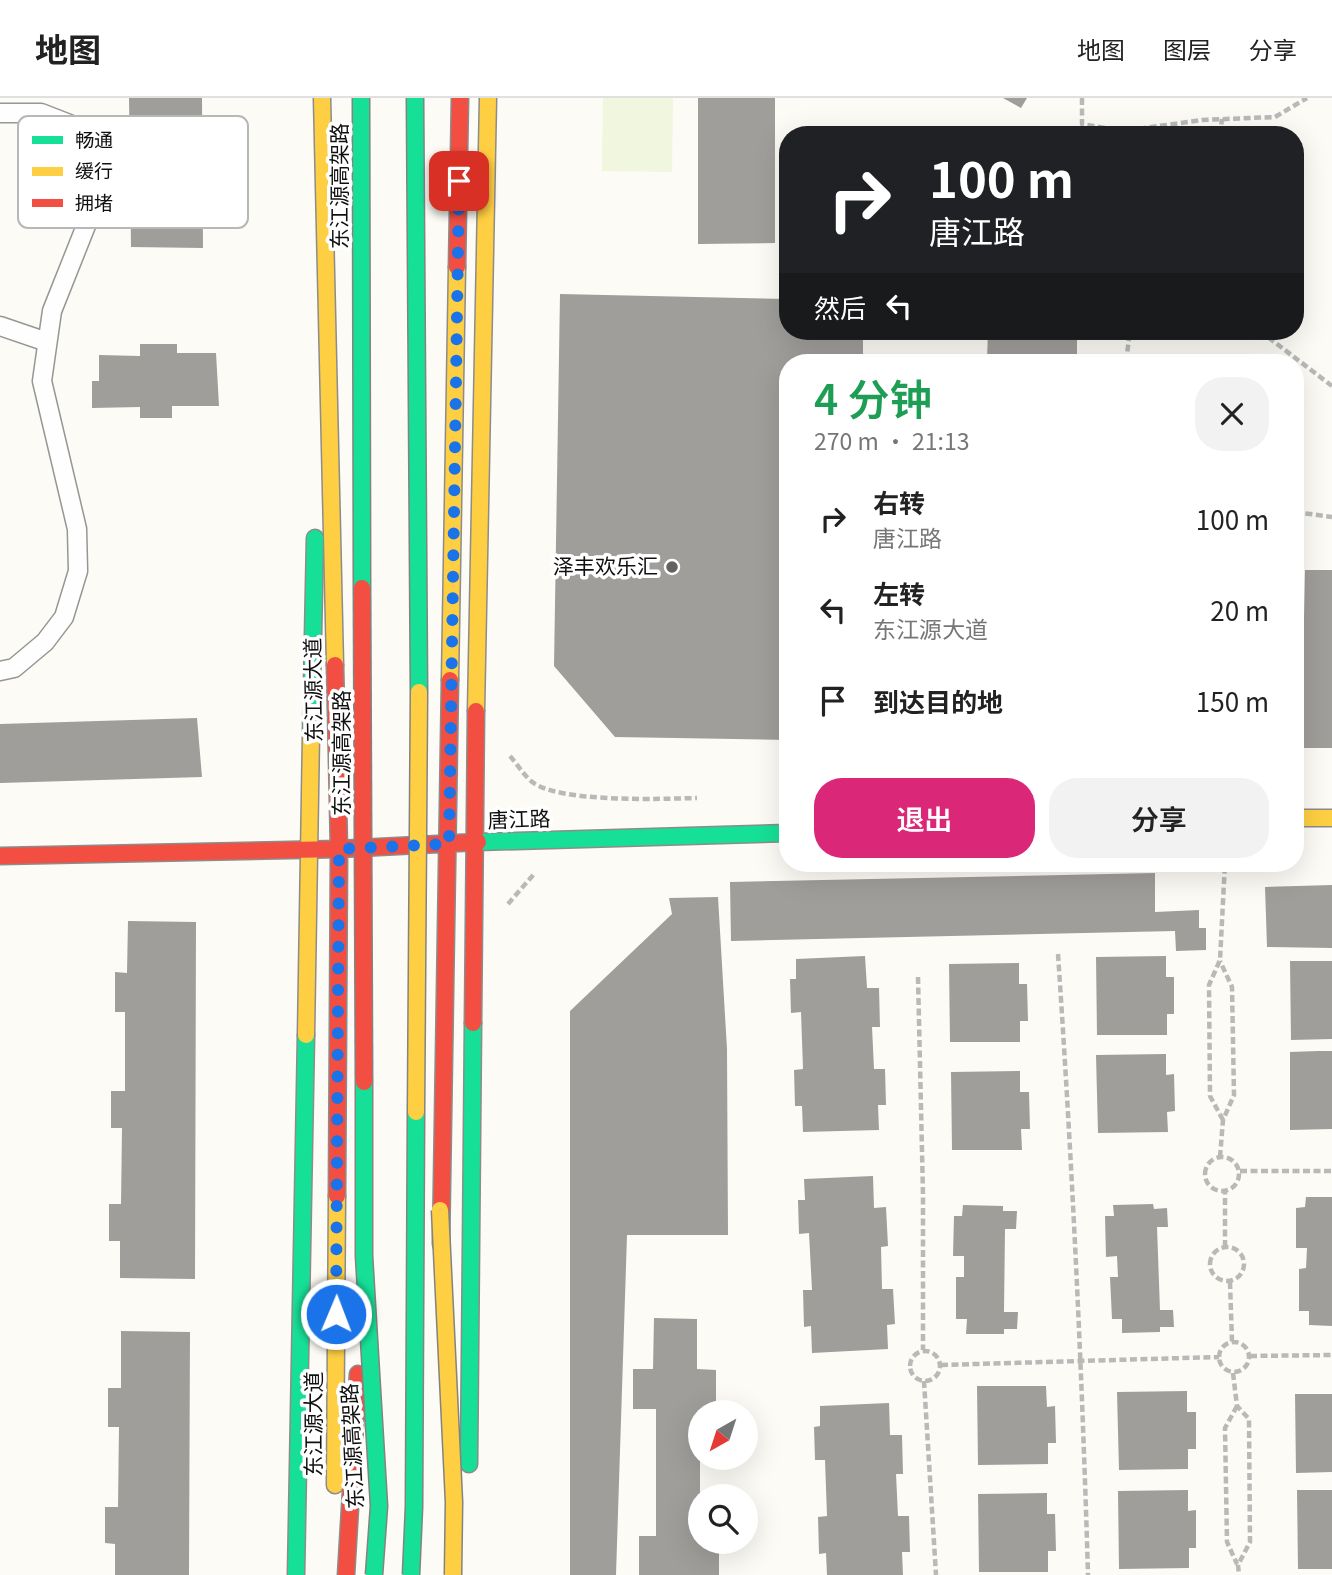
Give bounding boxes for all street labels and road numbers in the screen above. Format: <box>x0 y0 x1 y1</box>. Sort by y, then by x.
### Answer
street label: 东江源高架路 <box>323 123 353 249</box>
street label: 东江源大道 <box>296 637 328 743</box>
street label: 东江源高架路 <box>325 690 355 816</box>
street label: 唐江路 <box>487 802 551 834</box>
street label: 东江源大道 <box>297 1372 327 1477</box>
street label: 东江源高架路 <box>333 1382 369 1510</box>

